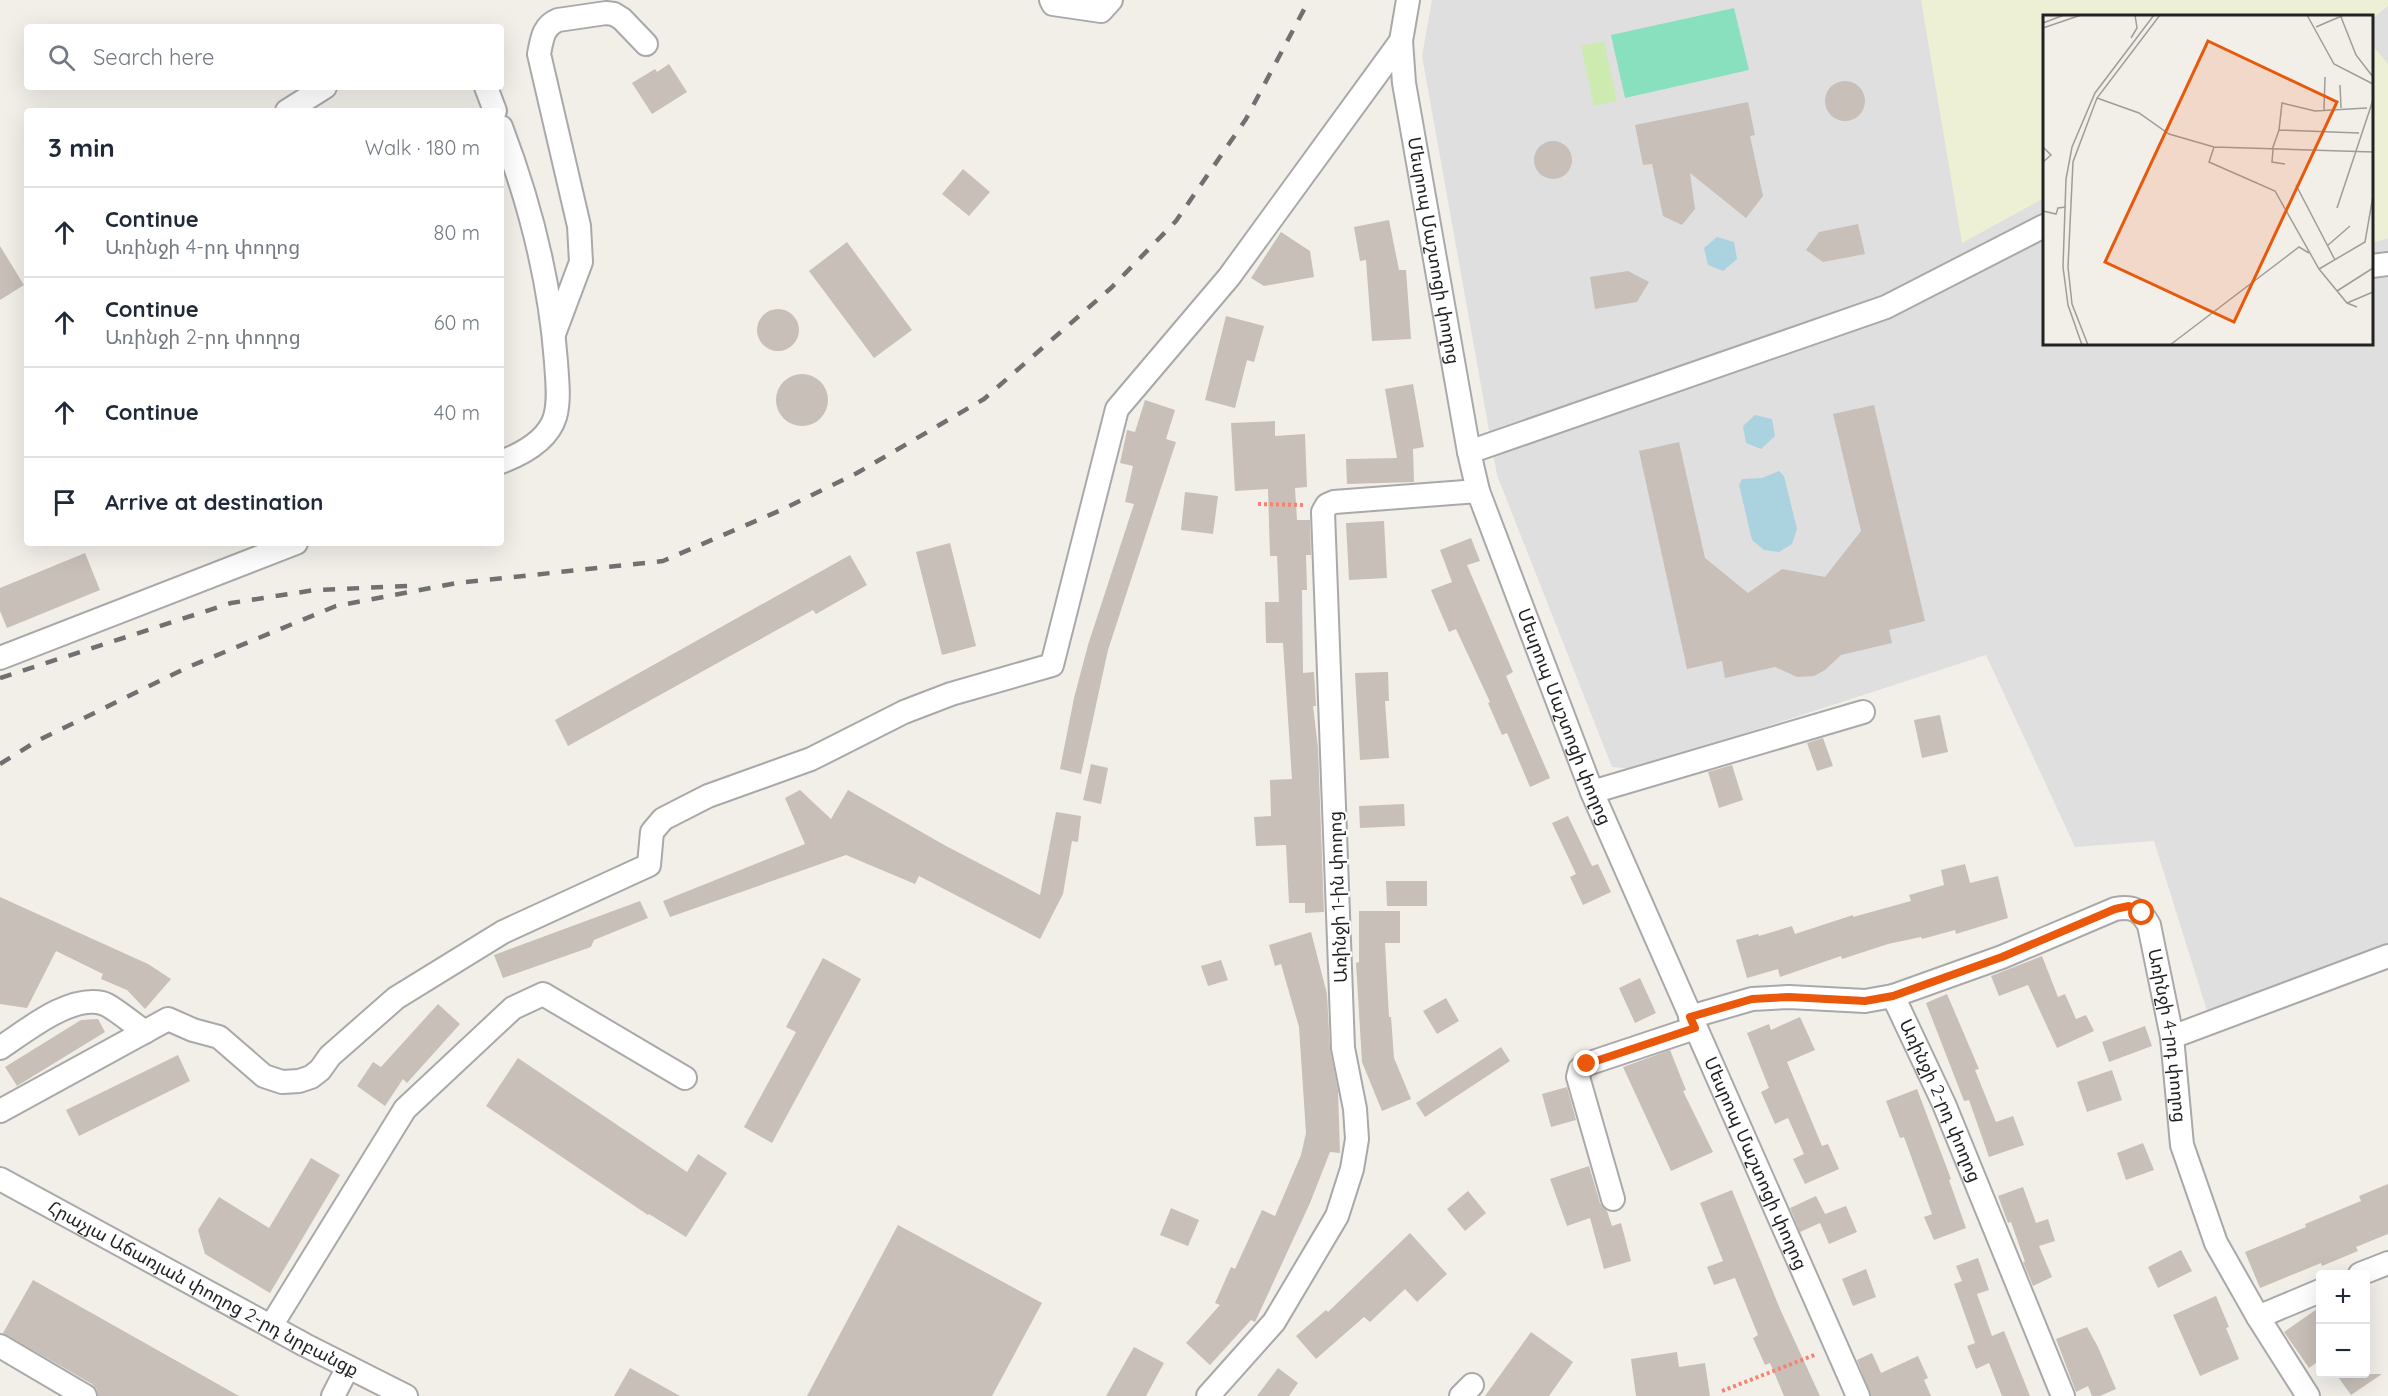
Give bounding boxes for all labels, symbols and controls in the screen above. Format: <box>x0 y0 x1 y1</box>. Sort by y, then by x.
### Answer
inset map <box>2043 15 2373 345</box>
search box <box>24 24 504 90</box>
icon: search <box>45 41 78 74</box>
text: Search here <box>93 43 214 71</box>
text: 3 min <box>48 131 115 164</box>
text: Walk · 180 m <box>365 135 480 160</box>
street label: Մեսրոպ Մաշտոցի փողոց <box>1403 135 1465 366</box>
text: Continue <box>105 205 199 233</box>
icon: ahead <box>48 216 81 249</box>
text: 80 m <box>434 220 480 245</box>
text: Առինջի 4-րդ փողոց <box>105 234 300 259</box>
text: Continue <box>105 295 199 323</box>
icon: ahead <box>48 306 81 339</box>
text: 60 m <box>434 310 480 335</box>
text: Առինջի 2-րդ փողոց <box>105 324 301 349</box>
icon: ahead <box>48 396 81 429</box>
text: Continue <box>105 398 199 426</box>
text: 40 m <box>434 400 480 425</box>
icon: arrive <box>48 486 81 519</box>
text: Arrive at destination <box>105 488 323 516</box>
street label: Մեսրոպ Մաշտոցի փողոց <box>1512 605 1617 828</box>
street label: Առինջի 1-ին փողոց <box>1323 811 1352 983</box>
route start <box>2128 899 2154 925</box>
street label: Առինջի 4-րդ փողոց <box>2143 946 2192 1123</box>
street label: Առինջի 2-րդ փողոց <box>1894 1015 1987 1186</box>
route end <box>1573 1050 1599 1076</box>
street label: Մեսրոպ Մաշտոցի փողոց <box>1699 1053 1813 1273</box>
street label: Հրաչյա Աճառյան փողոց 2-րդ նրբանցք <box>44 1195 363 1381</box>
map controls <box>2316 1270 2370 1378</box>
button: + <box>2316 1270 2370 1324</box>
button: − <box>2316 1324 2370 1378</box>

